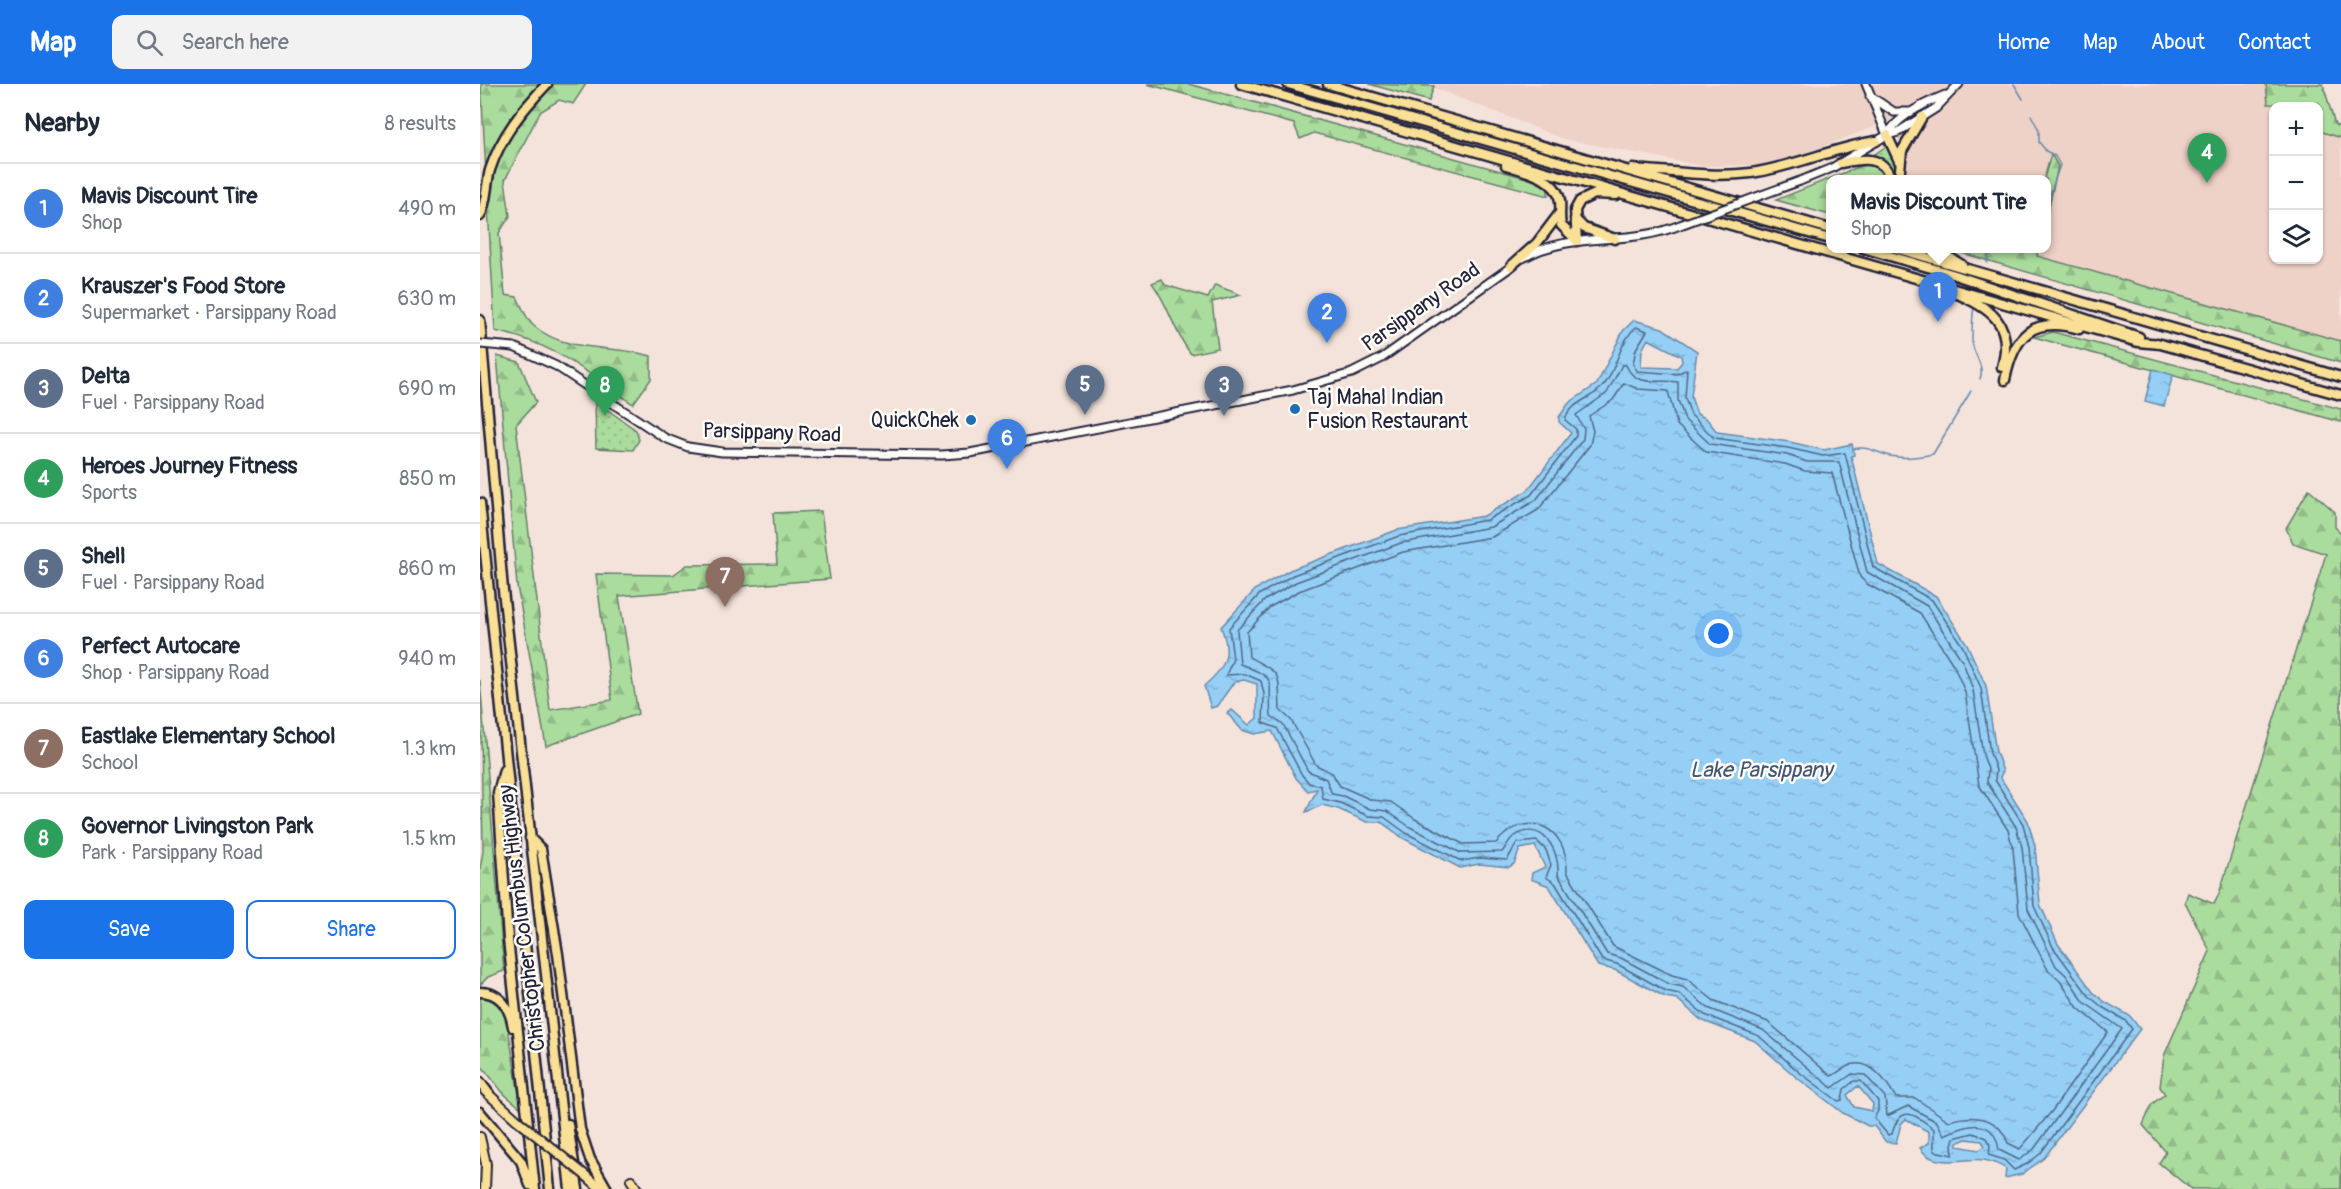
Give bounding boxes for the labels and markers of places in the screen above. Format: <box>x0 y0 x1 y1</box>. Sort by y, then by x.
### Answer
pin: 4 <box>2188 134 2226 183</box>
pin: 1 <box>1918 272 1958 322</box>
pin: 2 <box>1308 294 1346 343</box>
pin: 8 <box>586 366 624 416</box>
pin: 5 <box>1066 366 1104 415</box>
pin: 3 <box>1204 366 1244 416</box>
place label: Taj Mahal Indian Fusion Restaurant <box>1307 384 1468 435</box>
marker: Taj Mahal Indian Fusion Restaurant <box>1288 402 1302 416</box>
place label: QuickChek <box>871 407 959 434</box>
marker: QuickChek <box>964 413 978 427</box>
pin: 6 <box>988 420 1026 469</box>
pin: 7 <box>706 558 744 607</box>

